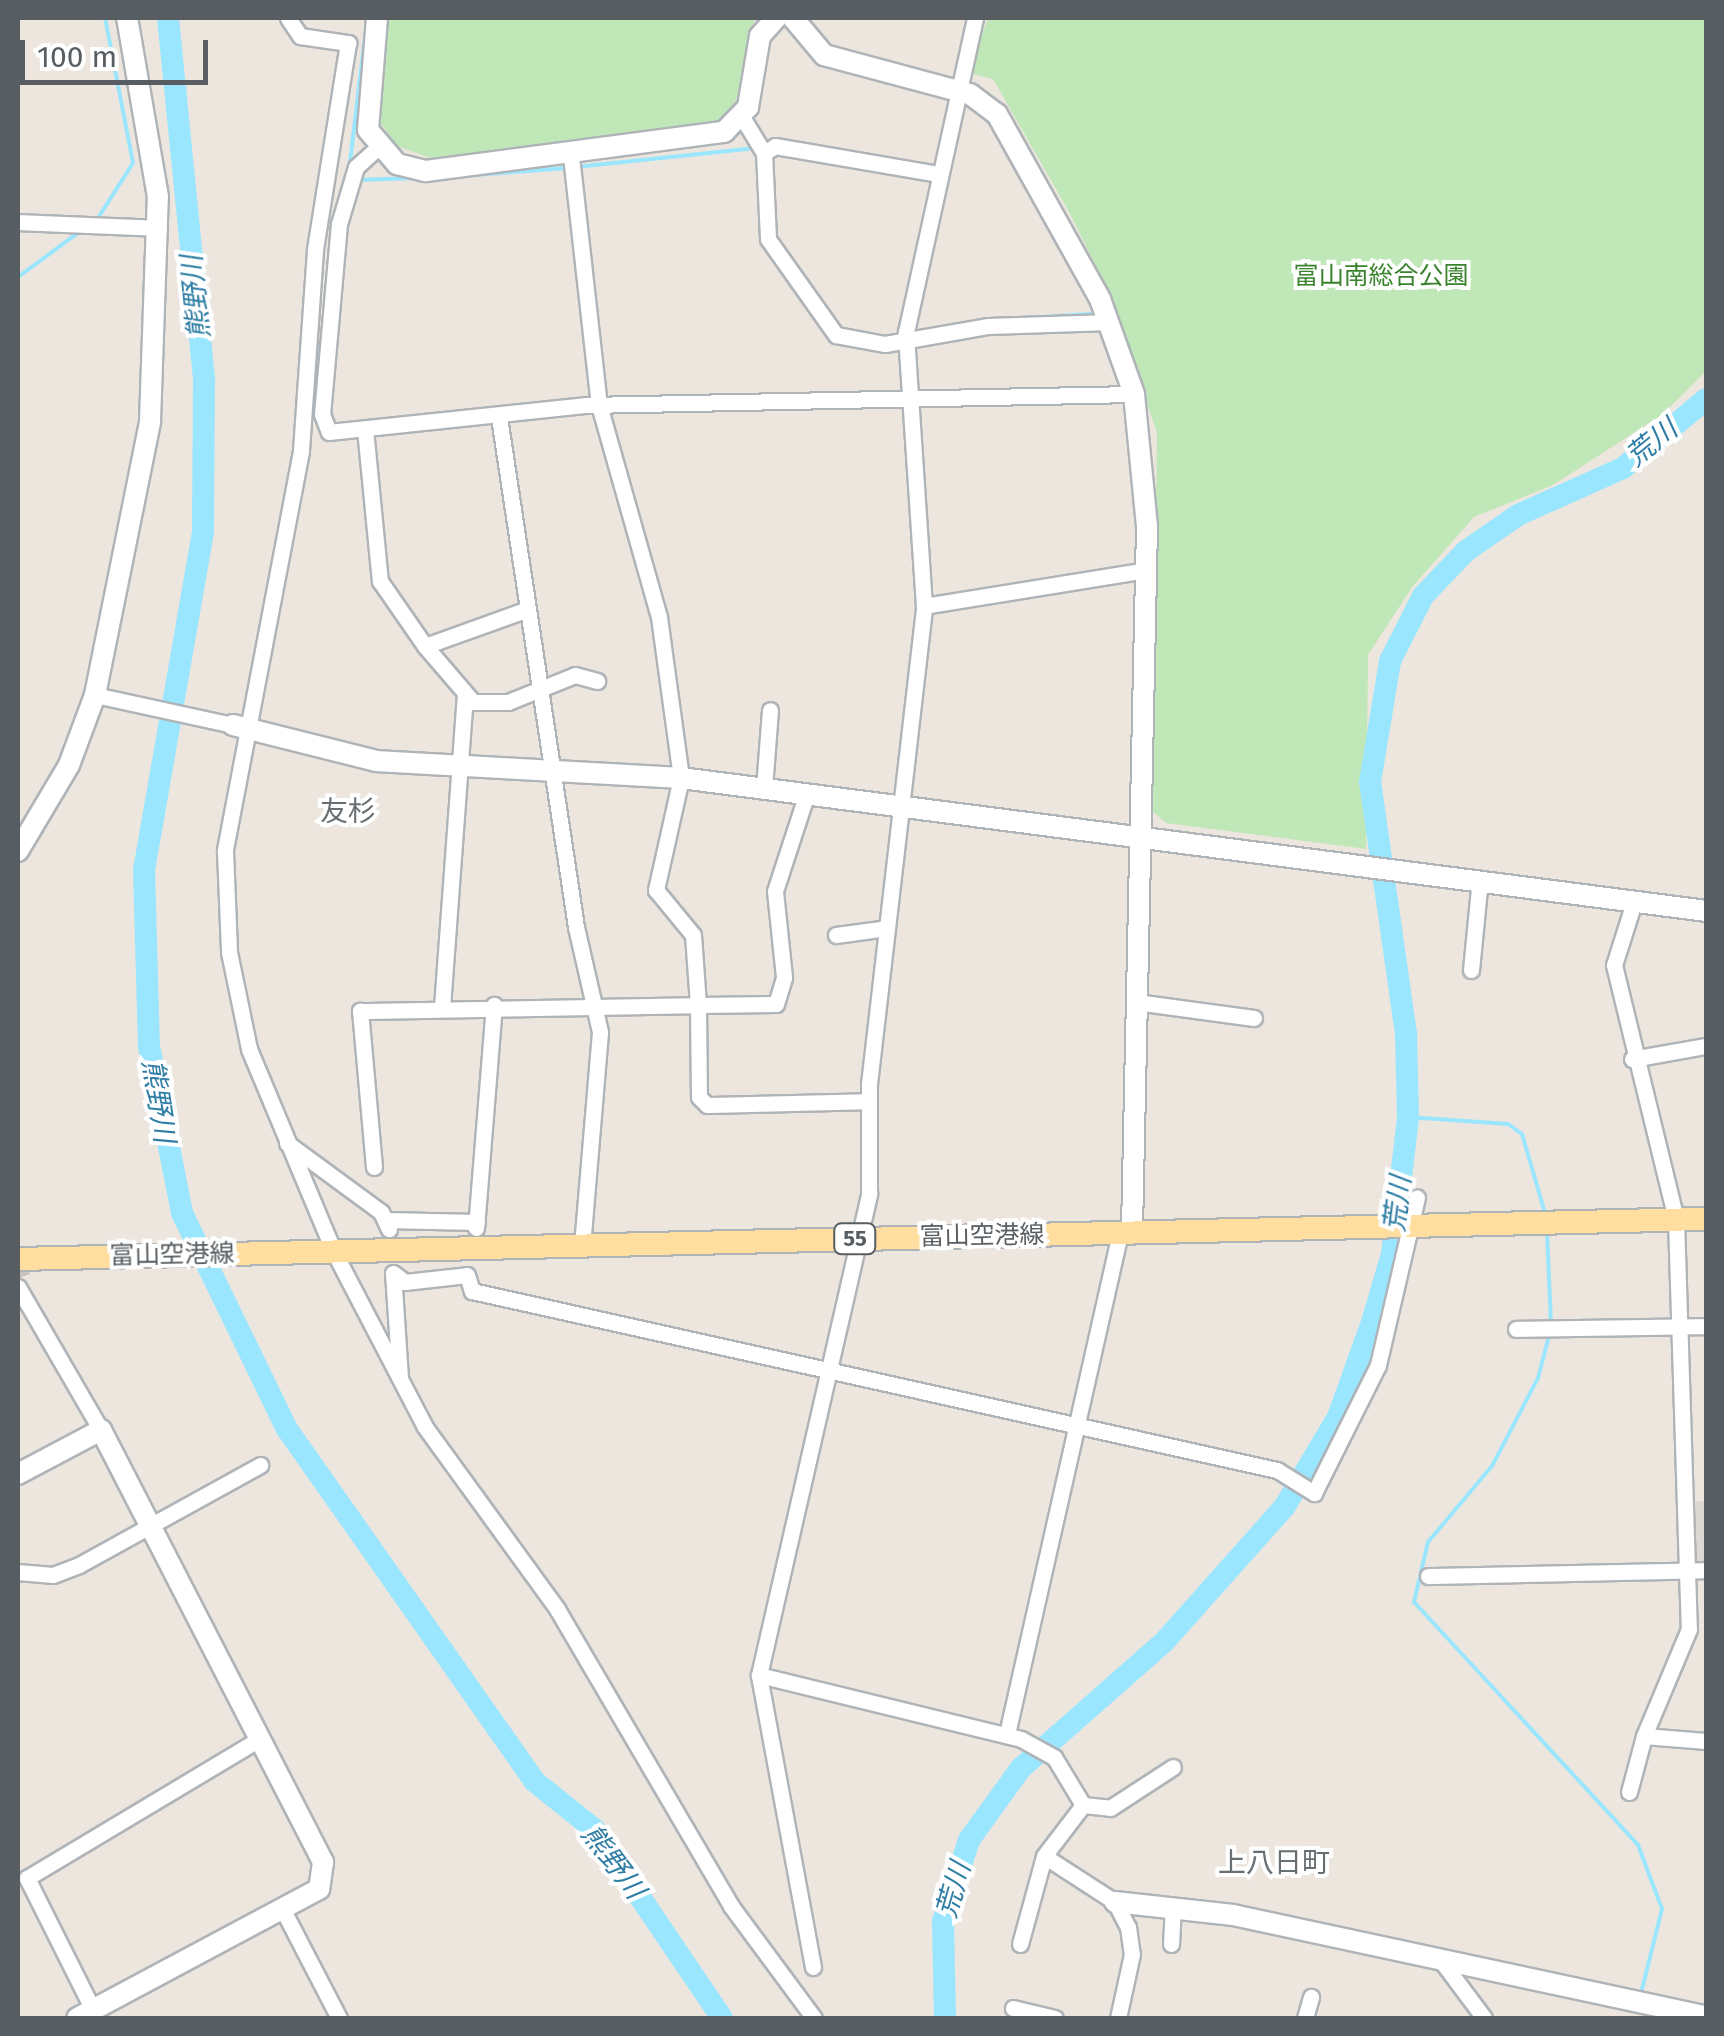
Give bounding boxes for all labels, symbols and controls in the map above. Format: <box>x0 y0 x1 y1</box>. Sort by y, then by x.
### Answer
scale bar <box>25 20 212 82</box>
text: 100 m <box>37 39 117 75</box>
water label: 熊野川 <box>175 253 217 341</box>
park label: 富山南総合公園 <box>1294 261 1468 291</box>
water label: 荒川 <box>1620 412 1684 474</box>
district label: 友杉 <box>320 795 376 829</box>
water label: 熊野川 <box>135 1057 181 1145</box>
water label: 荒川 <box>1378 1174 1418 1234</box>
street label: 富山空港線 <box>919 1220 1045 1252</box>
road number: 55 <box>832 1222 878 1256</box>
street label: 富山空港線 <box>109 1239 235 1271</box>
water label: 熊野川 <box>574 1818 652 1906</box>
district label: 上八日町 <box>1218 1846 1330 1880</box>
water label: 荒川 <box>930 1858 978 1922</box>

